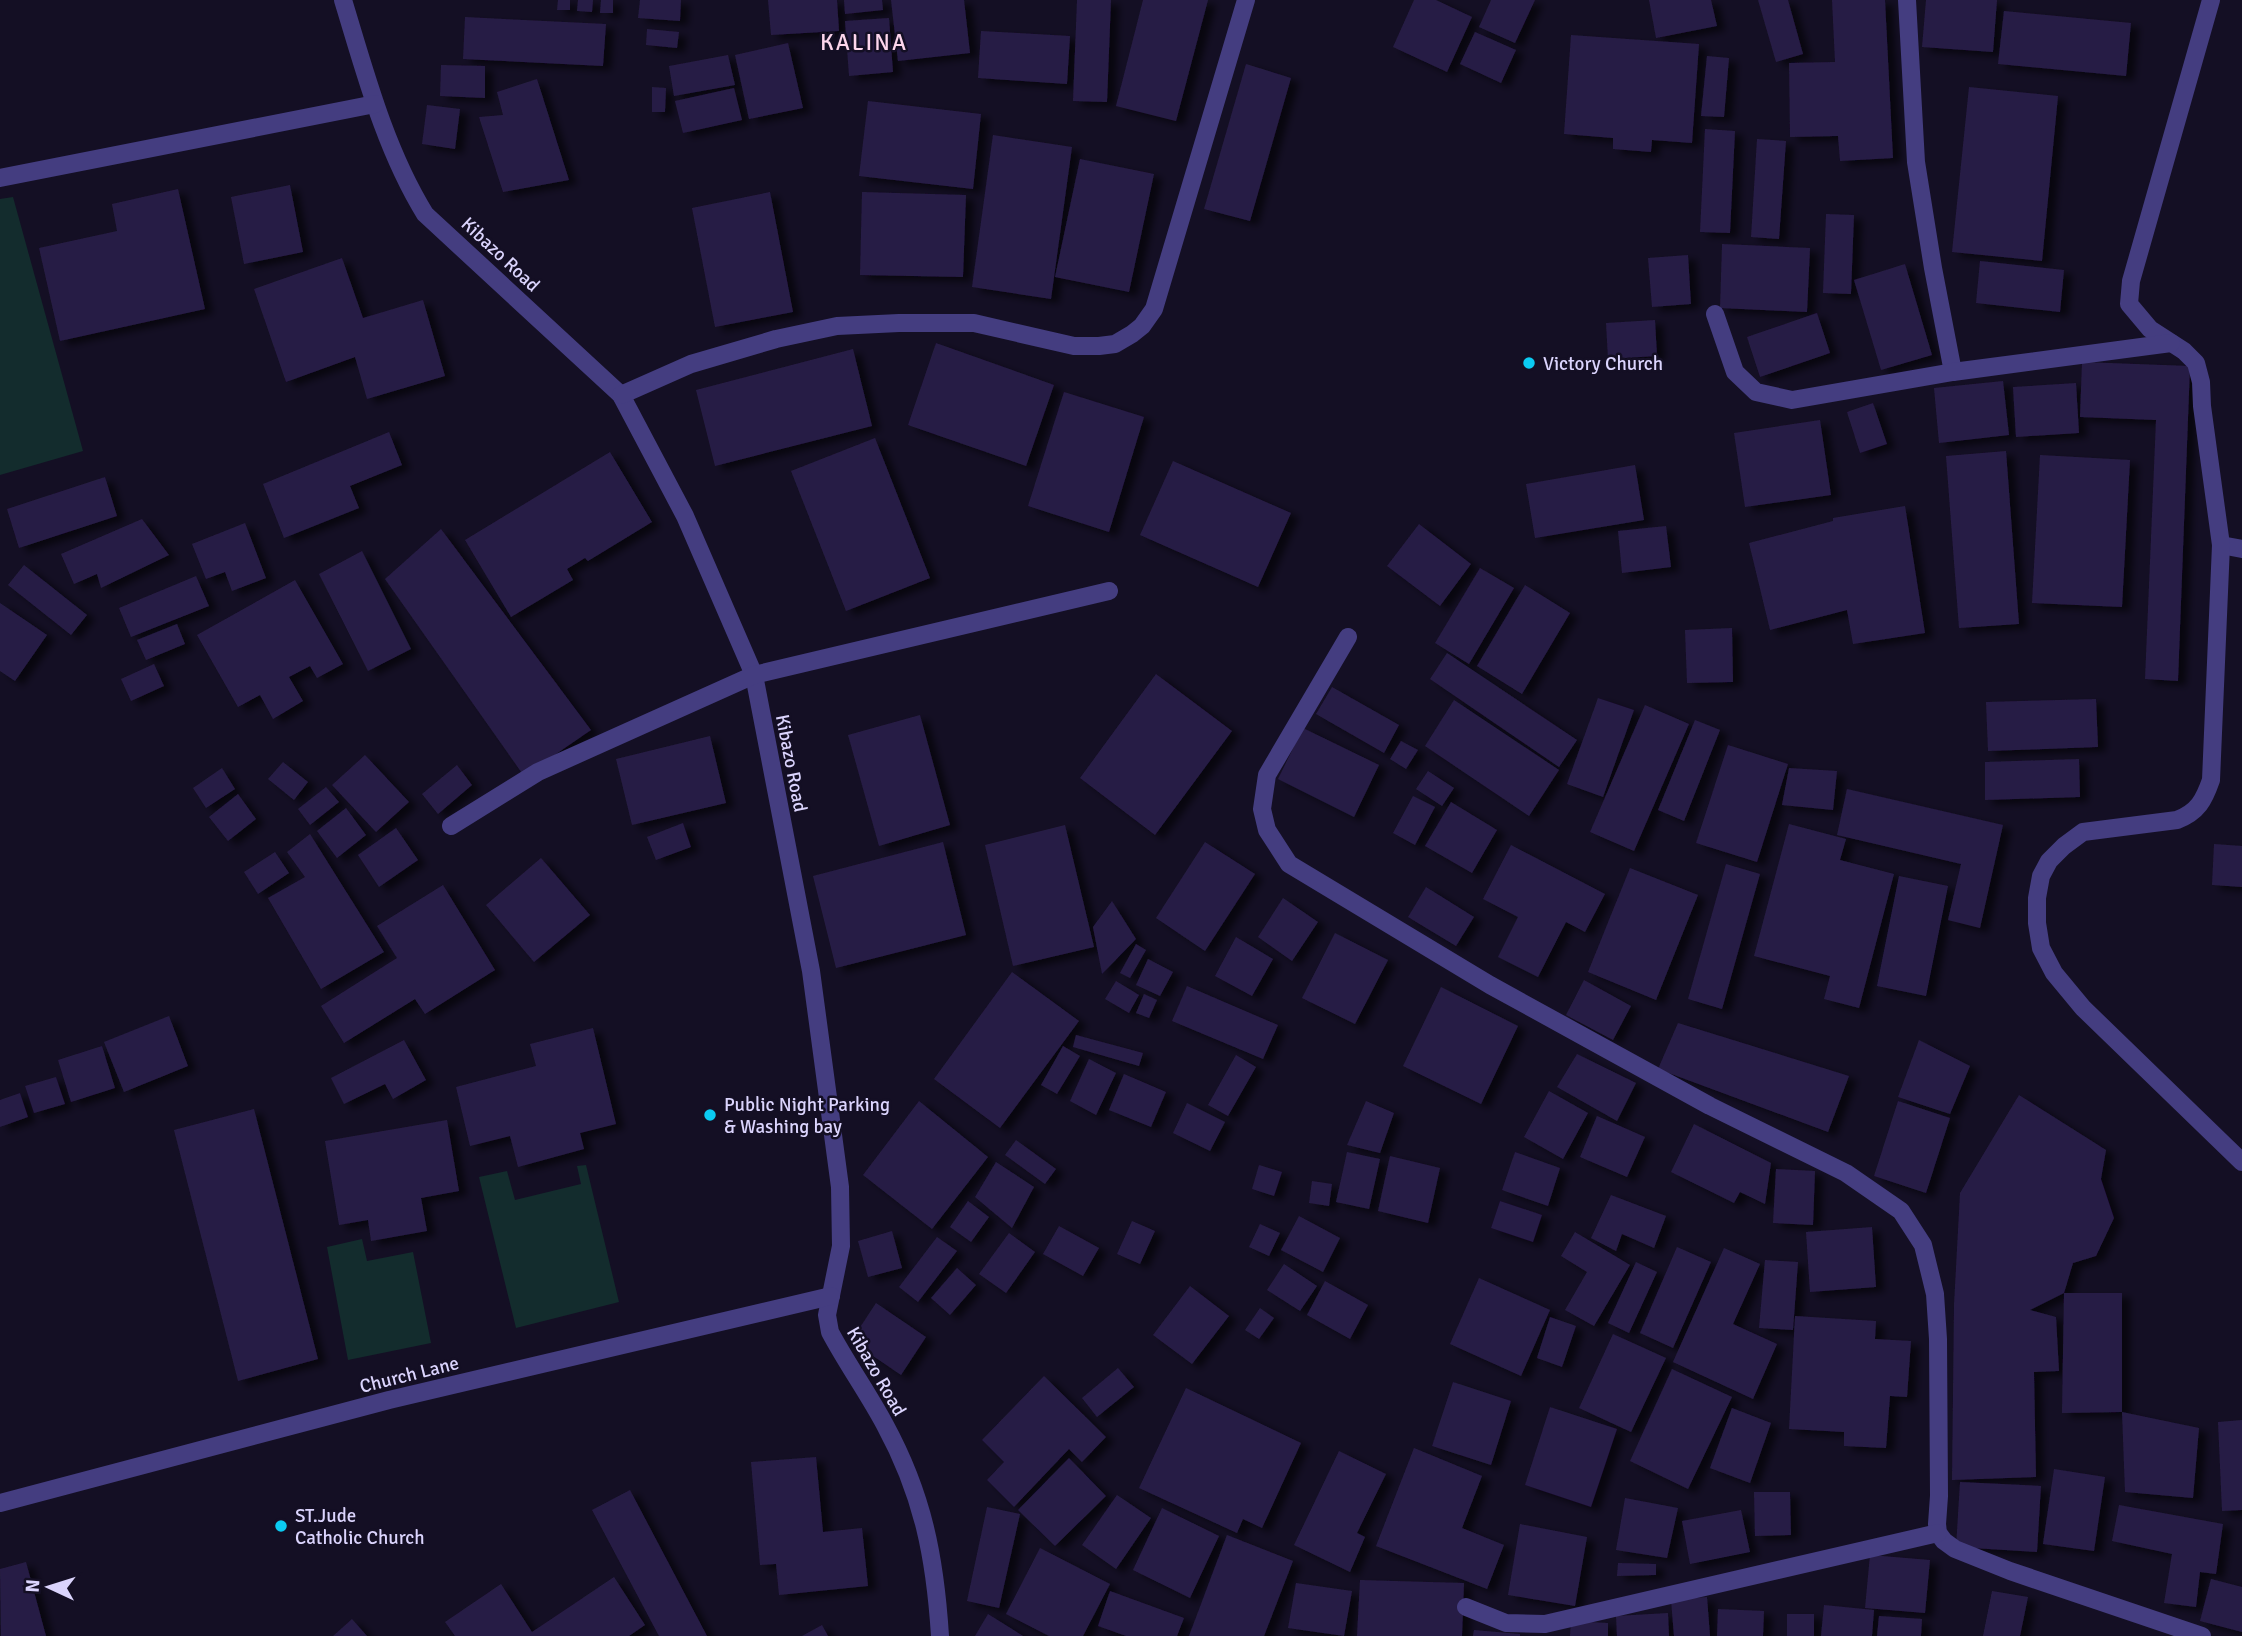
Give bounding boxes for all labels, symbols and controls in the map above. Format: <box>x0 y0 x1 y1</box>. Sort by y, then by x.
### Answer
district label: KALINA <box>820 28 908 57</box>
street label: Kibazo Road <box>456 212 545 297</box>
place label: Victory Church <box>1543 352 1663 376</box>
marker: Victory Church <box>1521 355 1537 371</box>
street label: Kibazo Road <box>770 712 812 814</box>
place label: Public Night Parking & Washing bay <box>724 1093 890 1139</box>
marker: Public Night Parking & Washing bay <box>702 1107 718 1123</box>
street label: Kibazo Road <box>841 1323 911 1420</box>
street label: Church Lane <box>357 1351 461 1399</box>
place label: ST.Jude Catholic Church <box>295 1504 425 1550</box>
marker: ST.Jude Catholic Church <box>273 1518 289 1534</box>
north arrow <box>14 1552 84 1622</box>
text: N <box>21 1578 45 1593</box>

